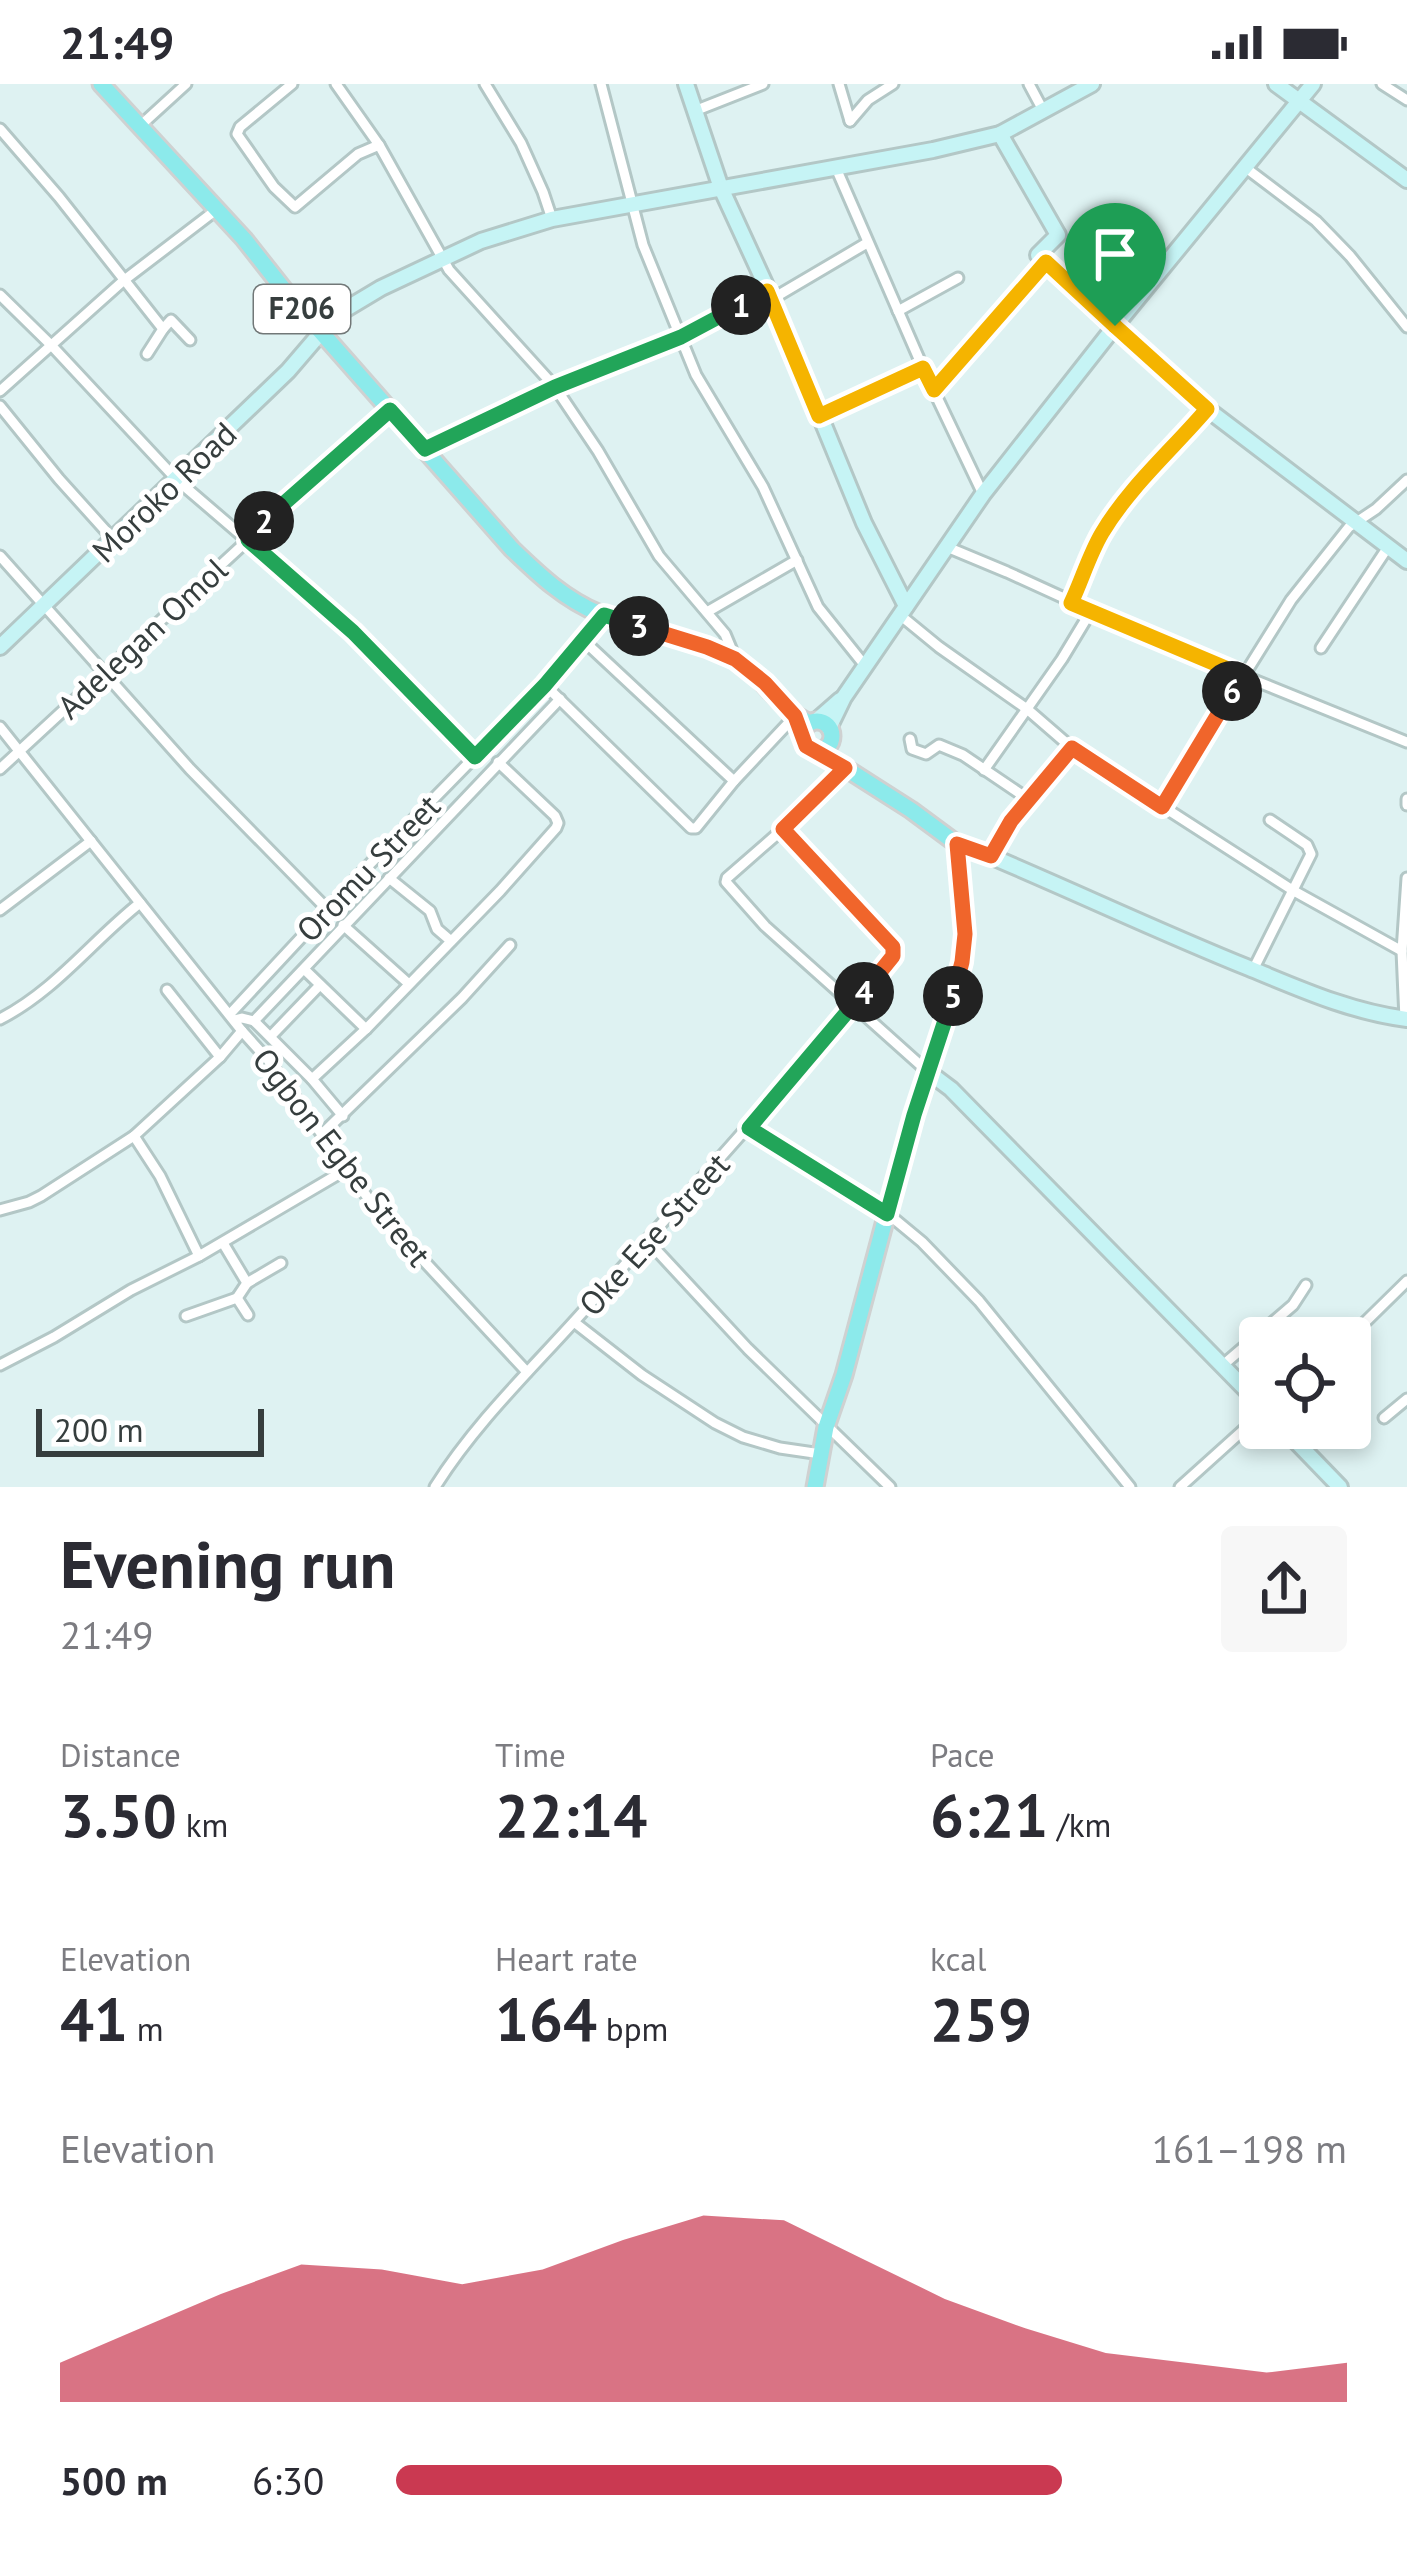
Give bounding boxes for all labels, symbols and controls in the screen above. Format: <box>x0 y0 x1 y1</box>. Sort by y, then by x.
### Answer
text: 21:49 <box>60 13 174 71</box>
pin <box>1064 203 1166 326</box>
icon: arrive <box>1082 221 1148 287</box>
pin: 1 <box>711 275 771 335</box>
text: 1 <box>732 283 750 326</box>
road number: F206 <box>254 285 350 333</box>
street label: Moroko Road <box>82 412 245 571</box>
pin: 2 <box>234 491 294 551</box>
text: 2 <box>255 499 273 542</box>
street label: Adelegan Omol <box>47 547 236 728</box>
pin: 3 <box>609 596 669 656</box>
text: 3 <box>630 604 648 647</box>
pin: 6 <box>1202 661 1262 721</box>
text: 6 <box>1223 669 1241 712</box>
street label: Oromu Street <box>286 785 449 951</box>
pin: 4 <box>834 962 894 1022</box>
pin: 5 <box>923 966 983 1026</box>
text: 4 <box>855 970 873 1013</box>
text: 5 <box>944 974 962 1017</box>
street label: Ogbon Egbe Street <box>244 1039 441 1275</box>
street label: Oke Ese Street <box>569 1143 738 1324</box>
map controls <box>1239 1317 1371 1449</box>
button: locate <box>1239 1317 1371 1449</box>
scale bar <box>36 1403 264 1456</box>
text: 200 m <box>54 1408 144 1451</box>
text: Evening run <box>60 1521 395 1606</box>
button: share <box>1221 1526 1347 1652</box>
text: 21:49 <box>60 1609 154 1660</box>
text: Distance <box>60 1733 181 1776</box>
text: Time <box>495 1733 566 1776</box>
text: Pace <box>930 1733 995 1776</box>
text: 3.50 <box>60 1776 177 1854</box>
text: 22:14 <box>495 1776 647 1854</box>
text: 6:21 <box>930 1776 1048 1854</box>
text: km <box>177 1803 228 1846</box>
text: /km <box>1048 1803 1111 1846</box>
text: Elevation <box>60 1937 191 1980</box>
text: Heart rate <box>495 1937 638 1980</box>
text: kcal <box>930 1937 986 1980</box>
text: 41 <box>60 1980 128 2058</box>
text: 164 <box>495 1980 597 2058</box>
text: 259 <box>930 1980 1032 2058</box>
text: m <box>128 2007 164 2050</box>
text: bpm <box>597 2007 668 2050</box>
text: Elevation <box>60 2123 215 2174</box>
text: 161–198 m <box>1152 2123 1347 2174</box>
text: 500 m <box>60 2455 168 2506</box>
text: 6:30 <box>252 2455 324 2506</box>

